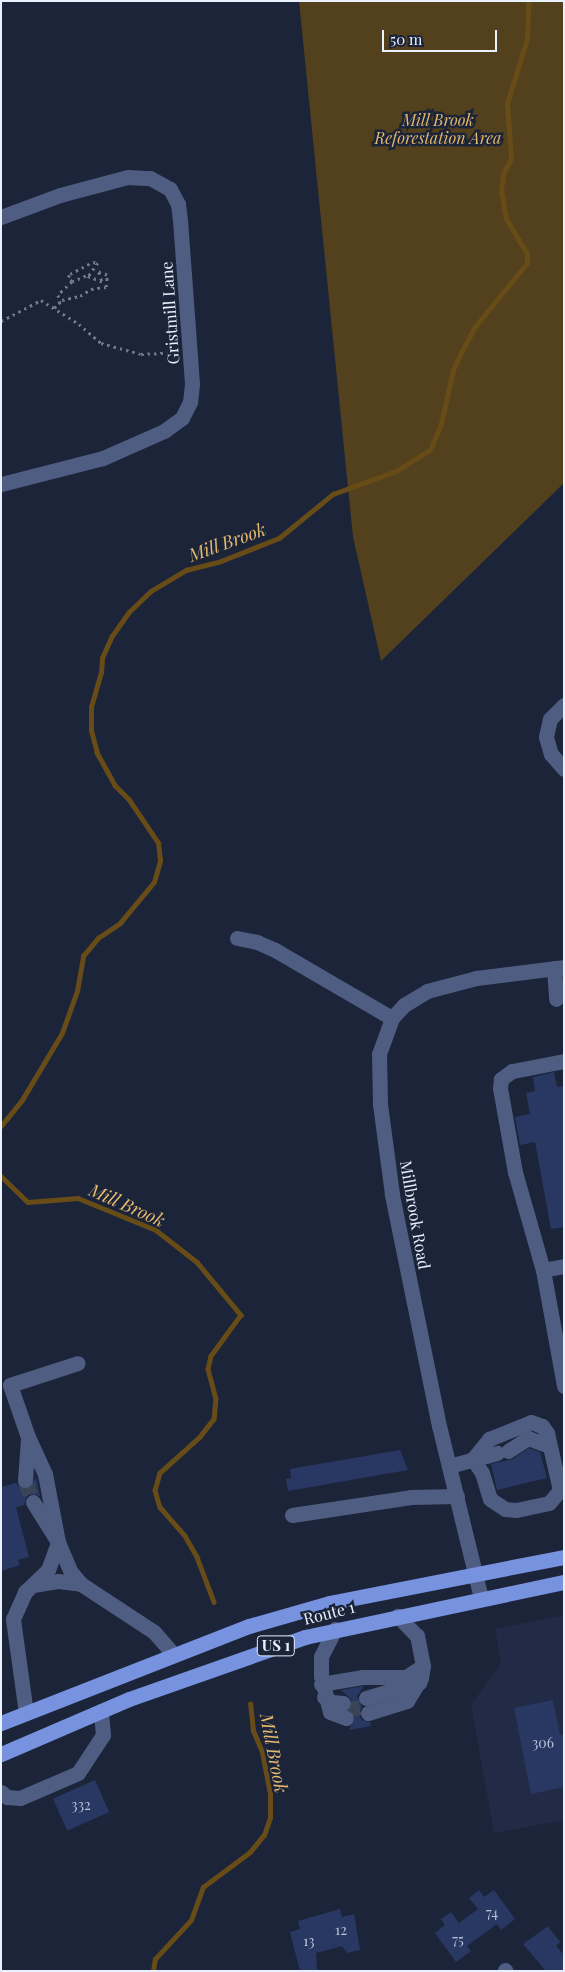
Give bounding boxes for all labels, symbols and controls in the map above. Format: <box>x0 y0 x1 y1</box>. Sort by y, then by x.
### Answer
scale bar <box>385 20 500 52</box>
text: 50 m <box>390 29 422 49</box>
park label: Mill Brook Reforestation Area <box>375 110 501 148</box>
street label: Gristmill Lane <box>157 261 183 365</box>
water label: Mill Brook <box>185 518 269 566</box>
street label: Millbrook Road <box>396 1159 434 1271</box>
water label: Mill Brook <box>85 1179 169 1231</box>
street label: Route 1 <box>301 1597 357 1629</box>
road number: US 1 <box>256 1634 296 1658</box>
water label: Mill Brook <box>256 1711 292 1795</box>
house number: 306 <box>532 1735 554 1751</box>
house number: 332 <box>71 1797 91 1813</box>
house number: 74 <box>486 1905 498 1921</box>
house number: 12 <box>335 1922 347 1938</box>
house number: 75 <box>452 1932 464 1948</box>
house number: 13 <box>303 1933 315 1949</box>

